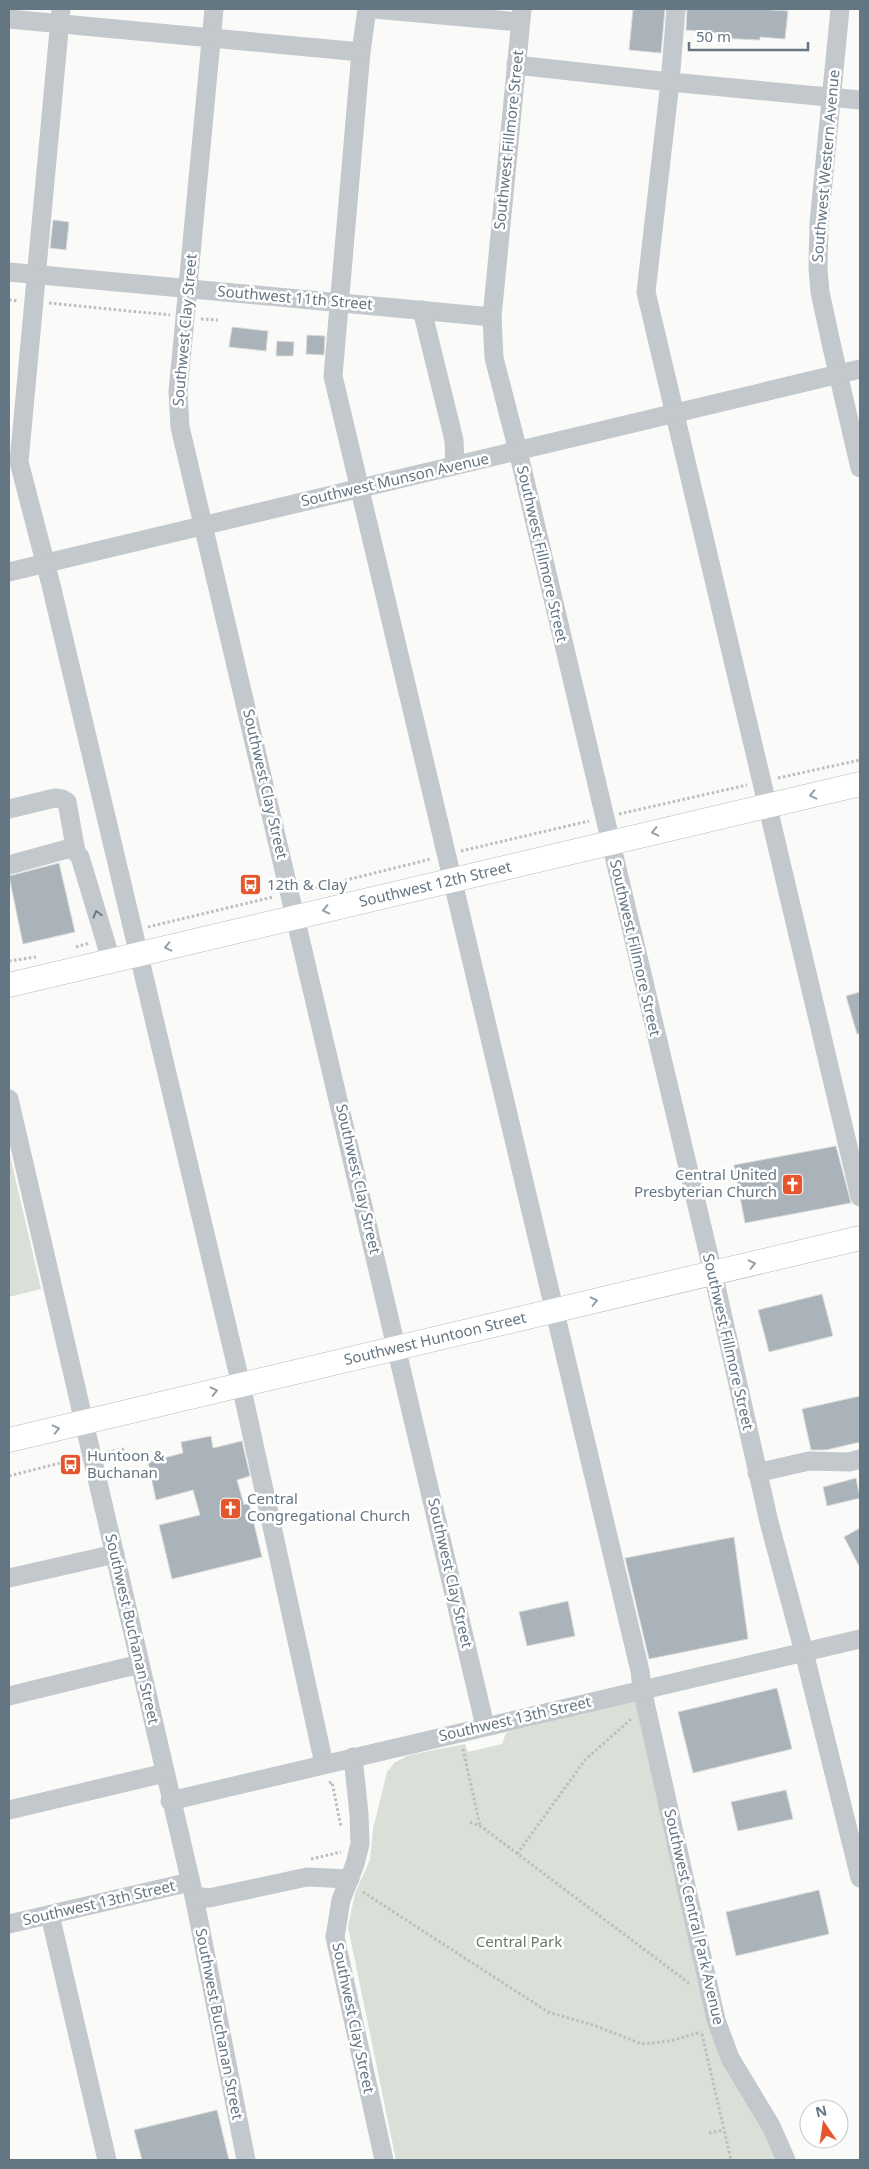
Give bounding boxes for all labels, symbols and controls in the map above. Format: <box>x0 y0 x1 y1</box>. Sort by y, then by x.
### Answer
scale bar <box>689 20 808 52</box>
text: 50 m <box>696 26 731 46</box>
street label: Southwest Fillmore Street <box>489 48 527 231</box>
street label: Southwest Western Avenue <box>807 69 843 263</box>
street label: Southwest Clay Street <box>167 252 201 407</box>
street label: Southwest 11th Street <box>217 280 374 314</box>
street label: Southwest Munson Avenue <box>299 448 491 510</box>
street label: Southwest Fillmore Street <box>513 464 573 645</box>
street label: Southwest Clay Street <box>239 707 293 861</box>
one-way arrow <box>808 789 817 800</box>
one-way arrow <box>650 826 659 837</box>
street label: Southwest 12th Street <box>357 856 514 911</box>
street label: Southwest Fillmore Street <box>606 858 666 1039</box>
bus stop icon: 12th & Clay <box>239 873 263 897</box>
place label: 12th & Clay <box>267 874 347 894</box>
one-way arrow <box>322 904 331 915</box>
one-way arrow <box>93 910 103 918</box>
one-way arrow <box>164 941 173 952</box>
street label: Southwest Clay Street <box>332 1102 386 1256</box>
place label: Central United Presbyterian Church <box>634 1164 777 1201</box>
church icon: Central United Presbyterian Church <box>781 1172 805 1196</box>
street label: Southwest Fillmore Street <box>699 1252 759 1433</box>
one-way arrow <box>747 1259 756 1270</box>
one-way arrow <box>589 1296 598 1307</box>
street label: Southwest Huntoon Street <box>342 1306 529 1369</box>
one-way arrow <box>210 1386 219 1397</box>
one-way arrow <box>52 1424 61 1435</box>
place label: Huntoon & Buchanan <box>87 1445 164 1482</box>
bus stop icon: Huntoon & Buchanan <box>59 1453 83 1477</box>
place label: Central Congregational Church <box>247 1488 410 1525</box>
church icon: Central Congregational Church <box>219 1496 243 1520</box>
street label: Southwest Clay Street <box>424 1496 478 1650</box>
street label: Southwest Buchanan Street <box>101 1532 165 1726</box>
street label: Southwest 13th Street <box>437 1691 593 1745</box>
street label: Southwest Central Park Avenue <box>660 1807 730 2027</box>
street label: Southwest 13th Street <box>21 1875 177 1929</box>
street label: Southwest Buchanan Street <box>192 1926 248 2122</box>
park label: Central Park <box>476 1931 562 1951</box>
street label: Southwest Clay Street <box>328 1941 380 2095</box>
north arrow <box>799 2099 849 2149</box>
text: N <box>813 2100 829 2121</box>

